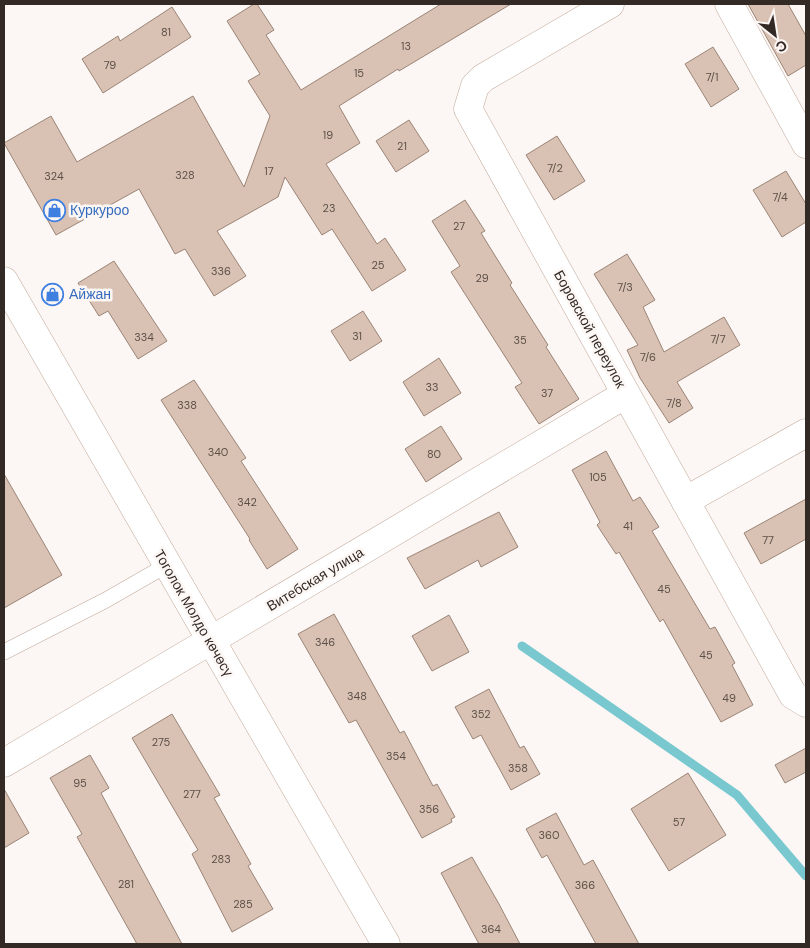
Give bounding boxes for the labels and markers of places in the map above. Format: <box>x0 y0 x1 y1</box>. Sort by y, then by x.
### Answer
shop icon: Куркуроо <box>42 198 66 222</box>
place label: Куркуроо <box>70 201 129 219</box>
shop icon: Айжан <box>41 282 65 306</box>
place label: Айжан <box>69 285 111 303</box>

